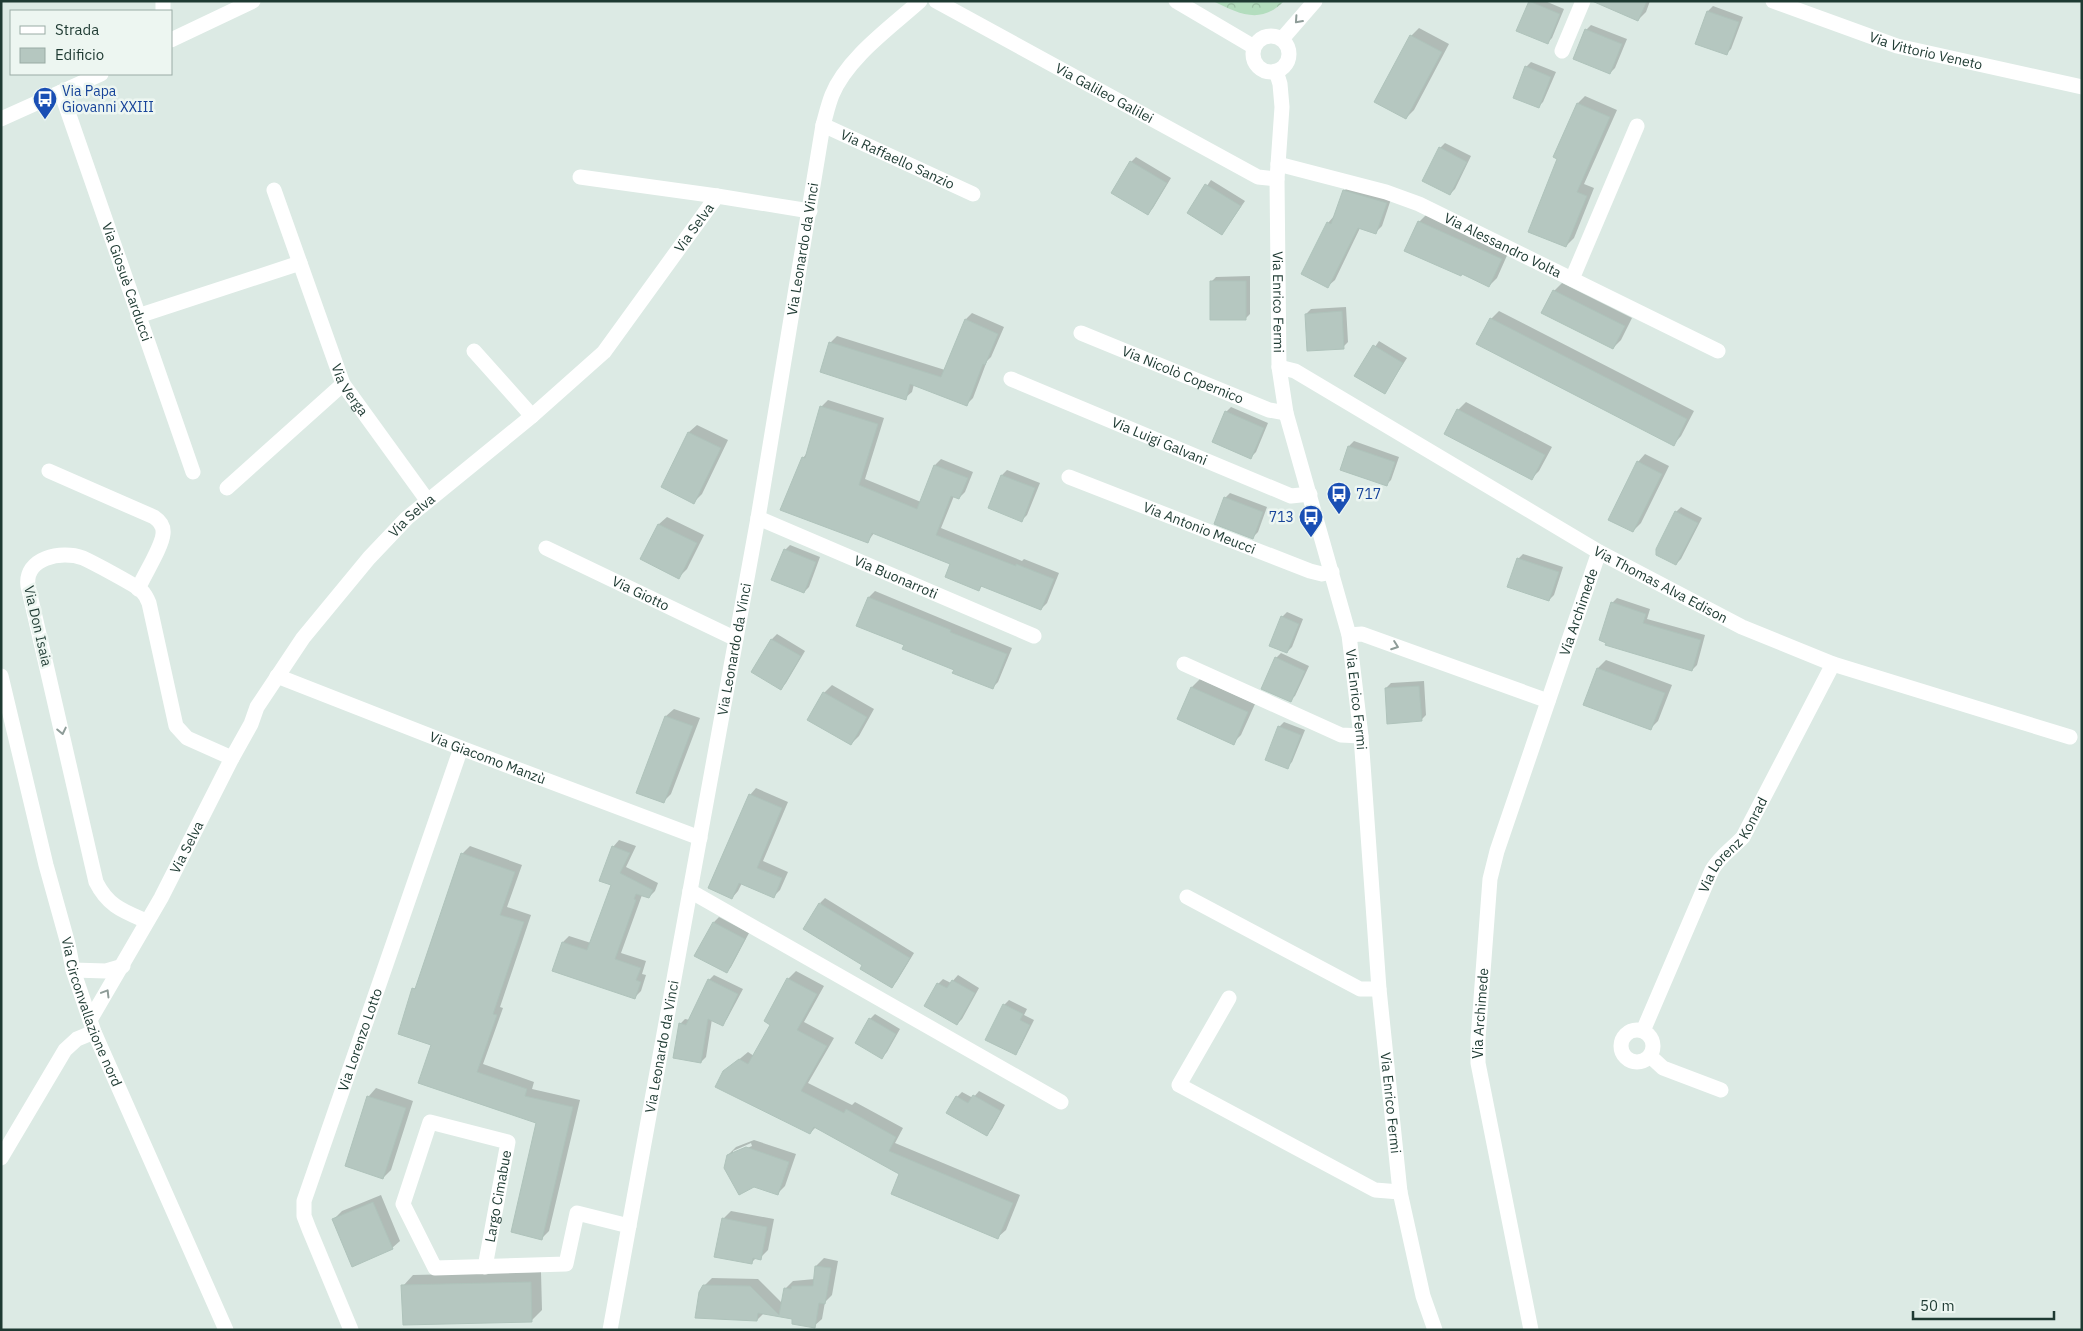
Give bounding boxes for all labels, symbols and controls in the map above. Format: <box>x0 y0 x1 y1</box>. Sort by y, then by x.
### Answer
legend <box>10 10 172 75</box>
one-way arrow <box>1295 14 1304 23</box>
text: Strada <box>55 20 99 39</box>
street label: Via Vittorio Veneto <box>1867 28 1984 74</box>
text: Edificio <box>55 45 104 64</box>
street label: Via Galileo Galilei <box>1052 59 1157 127</box>
place label: Via Papa Giovanni XXIII <box>62 82 154 116</box>
bus stop icon: Via Papa Giovanni XXIII <box>32 86 58 120</box>
street label: Via Raffaello Sanzio <box>838 125 958 193</box>
street label: Via Leonardo da Vinci <box>783 181 822 317</box>
street label: Via Selva <box>670 199 718 256</box>
street label: Via Alessandro Volta <box>1441 209 1565 282</box>
street label: Via Giosuè Carducci <box>98 220 156 344</box>
street label: Via Enrico Fermi <box>1269 251 1288 353</box>
street label: Via Nicolò Copernico <box>1119 342 1246 408</box>
street label: Via Verga <box>327 361 372 420</box>
street label: Via Luigi Galvani <box>1109 413 1210 469</box>
bus stop icon: 717 <box>1326 481 1352 515</box>
place label: 717 <box>1356 485 1381 503</box>
street label: Via Selva <box>384 490 439 541</box>
street label: Via Antonio Meucci <box>1140 498 1258 558</box>
bus stop icon: 713 <box>1298 504 1324 538</box>
place label: 713 <box>1269 508 1294 526</box>
street label: Via Thomas Alva Edison <box>1590 542 1731 627</box>
street label: Via Buonarroti <box>851 551 941 603</box>
street label: Via Archimede <box>1555 566 1602 658</box>
street label: Via Giotto <box>609 572 672 615</box>
street label: Via Leonardo da Vinci <box>713 581 755 717</box>
street label: Via Don Isaia <box>20 584 56 669</box>
one-way arrow <box>1391 640 1399 650</box>
street label: Via Enrico Fermi <box>1342 648 1371 751</box>
one-way arrow <box>56 727 67 736</box>
street label: Via Giacomo Manzù <box>427 728 548 788</box>
street label: Via Lorenz Konrad <box>1694 794 1771 895</box>
street label: Via Selva <box>166 818 208 877</box>
street label: Via Circonvallazione nord <box>57 935 126 1089</box>
street label: Via Archimede <box>1469 967 1492 1059</box>
street label: Via Leonardo da Vinci <box>641 979 683 1114</box>
street label: Via Lorenzo Lotto <box>334 986 386 1094</box>
one-way arrow <box>100 990 110 999</box>
street label: Via Enrico Fermi <box>1377 1051 1405 1154</box>
street label: Largo Cimabue <box>481 1148 515 1244</box>
scale bar <box>1913 1288 2054 1320</box>
text: 50 m <box>1920 1296 1955 1315</box>

